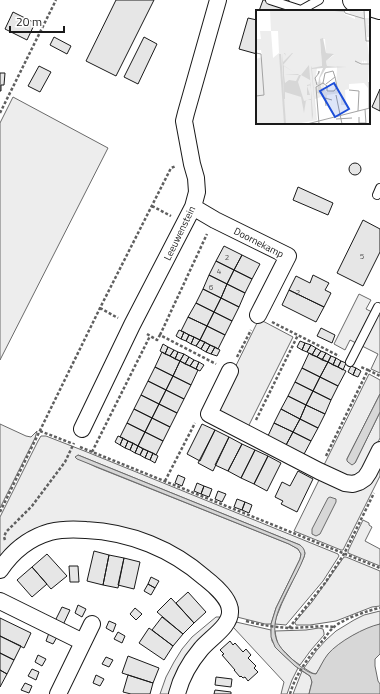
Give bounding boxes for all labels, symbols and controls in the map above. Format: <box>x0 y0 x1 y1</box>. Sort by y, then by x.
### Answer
scale bar <box>10 8 64 34</box>
inset map <box>256 10 370 124</box>
text: 20 m <box>16 12 42 31</box>
street label: Leeuwenstein <box>160 203 199 263</box>
street label: Doornekamp <box>231 223 286 261</box>
house number: 5 <box>360 250 365 262</box>
house number: 2 <box>225 251 229 263</box>
house number: 4 <box>217 265 222 277</box>
house number: 6 <box>209 281 214 293</box>
house number: 2 <box>296 286 300 298</box>

